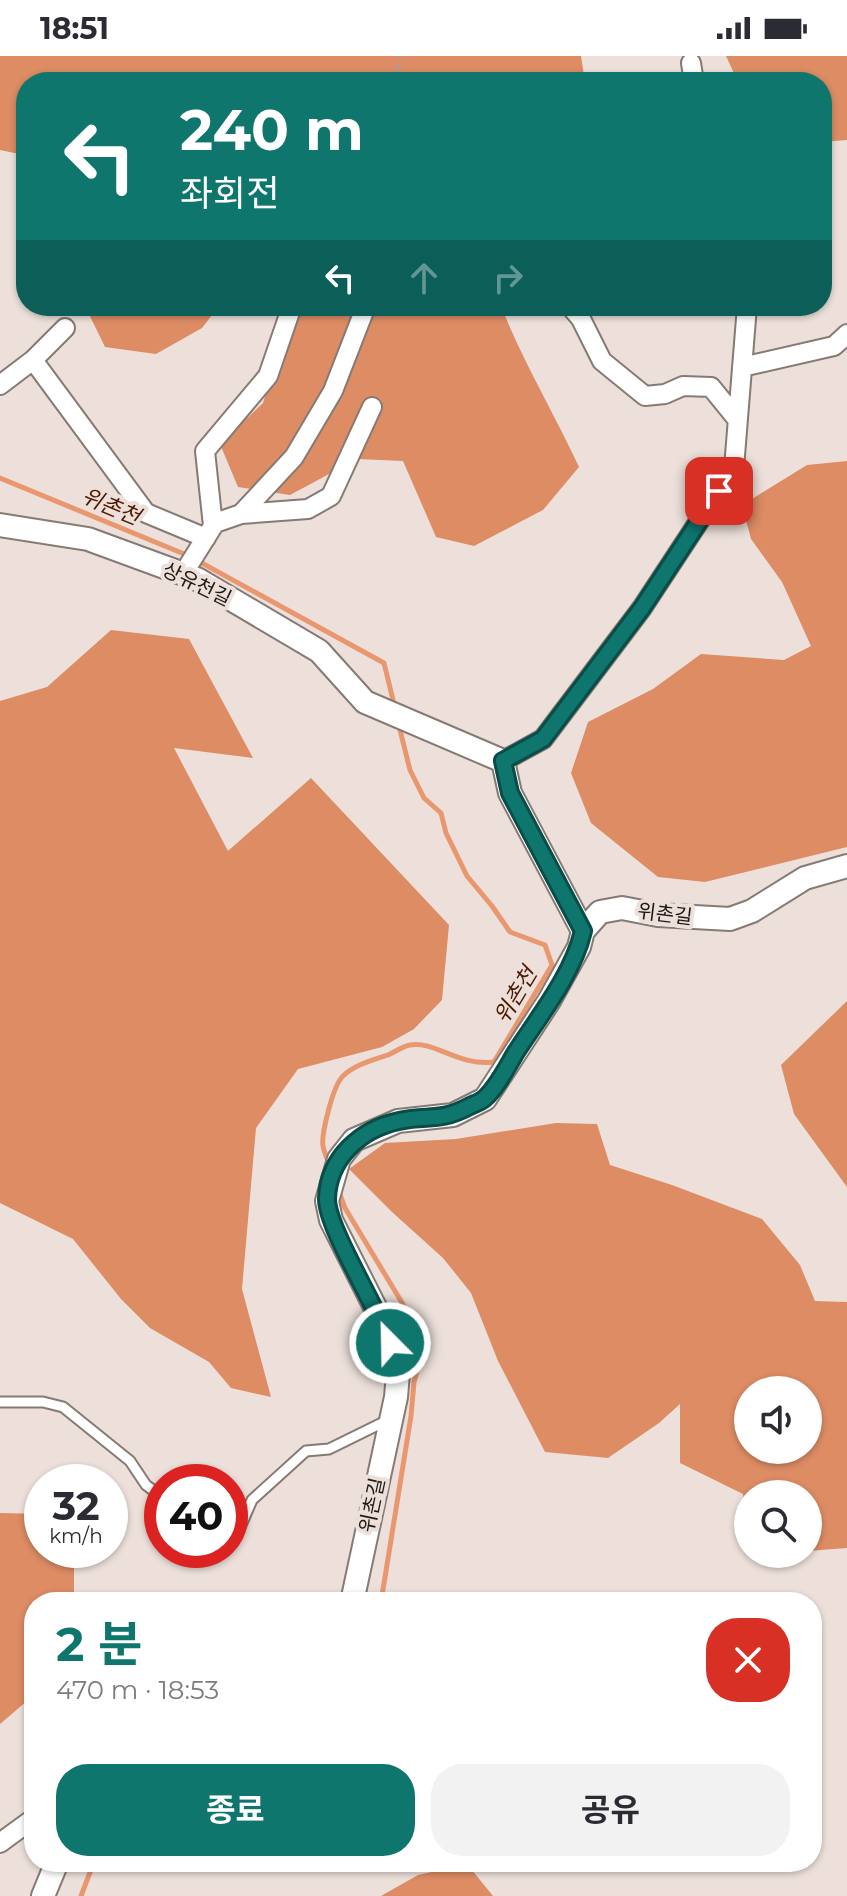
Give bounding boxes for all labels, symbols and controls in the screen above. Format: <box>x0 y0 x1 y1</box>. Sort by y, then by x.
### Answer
text: 18:51 <box>40 10 109 47</box>
text: 240 m <box>180 96 364 164</box>
icon: left <box>48 104 152 208</box>
text: 좌회전 <box>180 171 279 215</box>
icon: left <box>318 256 362 300</box>
icon: ahead <box>402 256 446 300</box>
icon: right <box>486 256 530 300</box>
pin <box>685 457 753 525</box>
icon: arrive <box>697 469 741 513</box>
water label: 위촌천 <box>78 482 147 532</box>
street label: 상유천길 <box>159 557 235 611</box>
street label: 위촌길 <box>636 899 694 929</box>
water label: 위촌천 <box>488 960 544 1028</box>
position arrow <box>348 1301 432 1385</box>
map controls <box>734 1376 822 1568</box>
button: sound <box>734 1376 822 1464</box>
speed limit sign: 40 <box>144 1464 248 1568</box>
street label: 위촌길 <box>355 1476 389 1534</box>
button: search <box>734 1480 822 1568</box>
text: 32 <box>52 1481 100 1530</box>
text: km/h <box>49 1524 103 1548</box>
text: 2 분 <box>56 1615 142 1673</box>
button: close <box>706 1618 790 1702</box>
text: 470 m · 18:53 <box>56 1674 219 1706</box>
button: 종료 <box>56 1764 415 1856</box>
button: 공유 <box>431 1764 790 1856</box>

